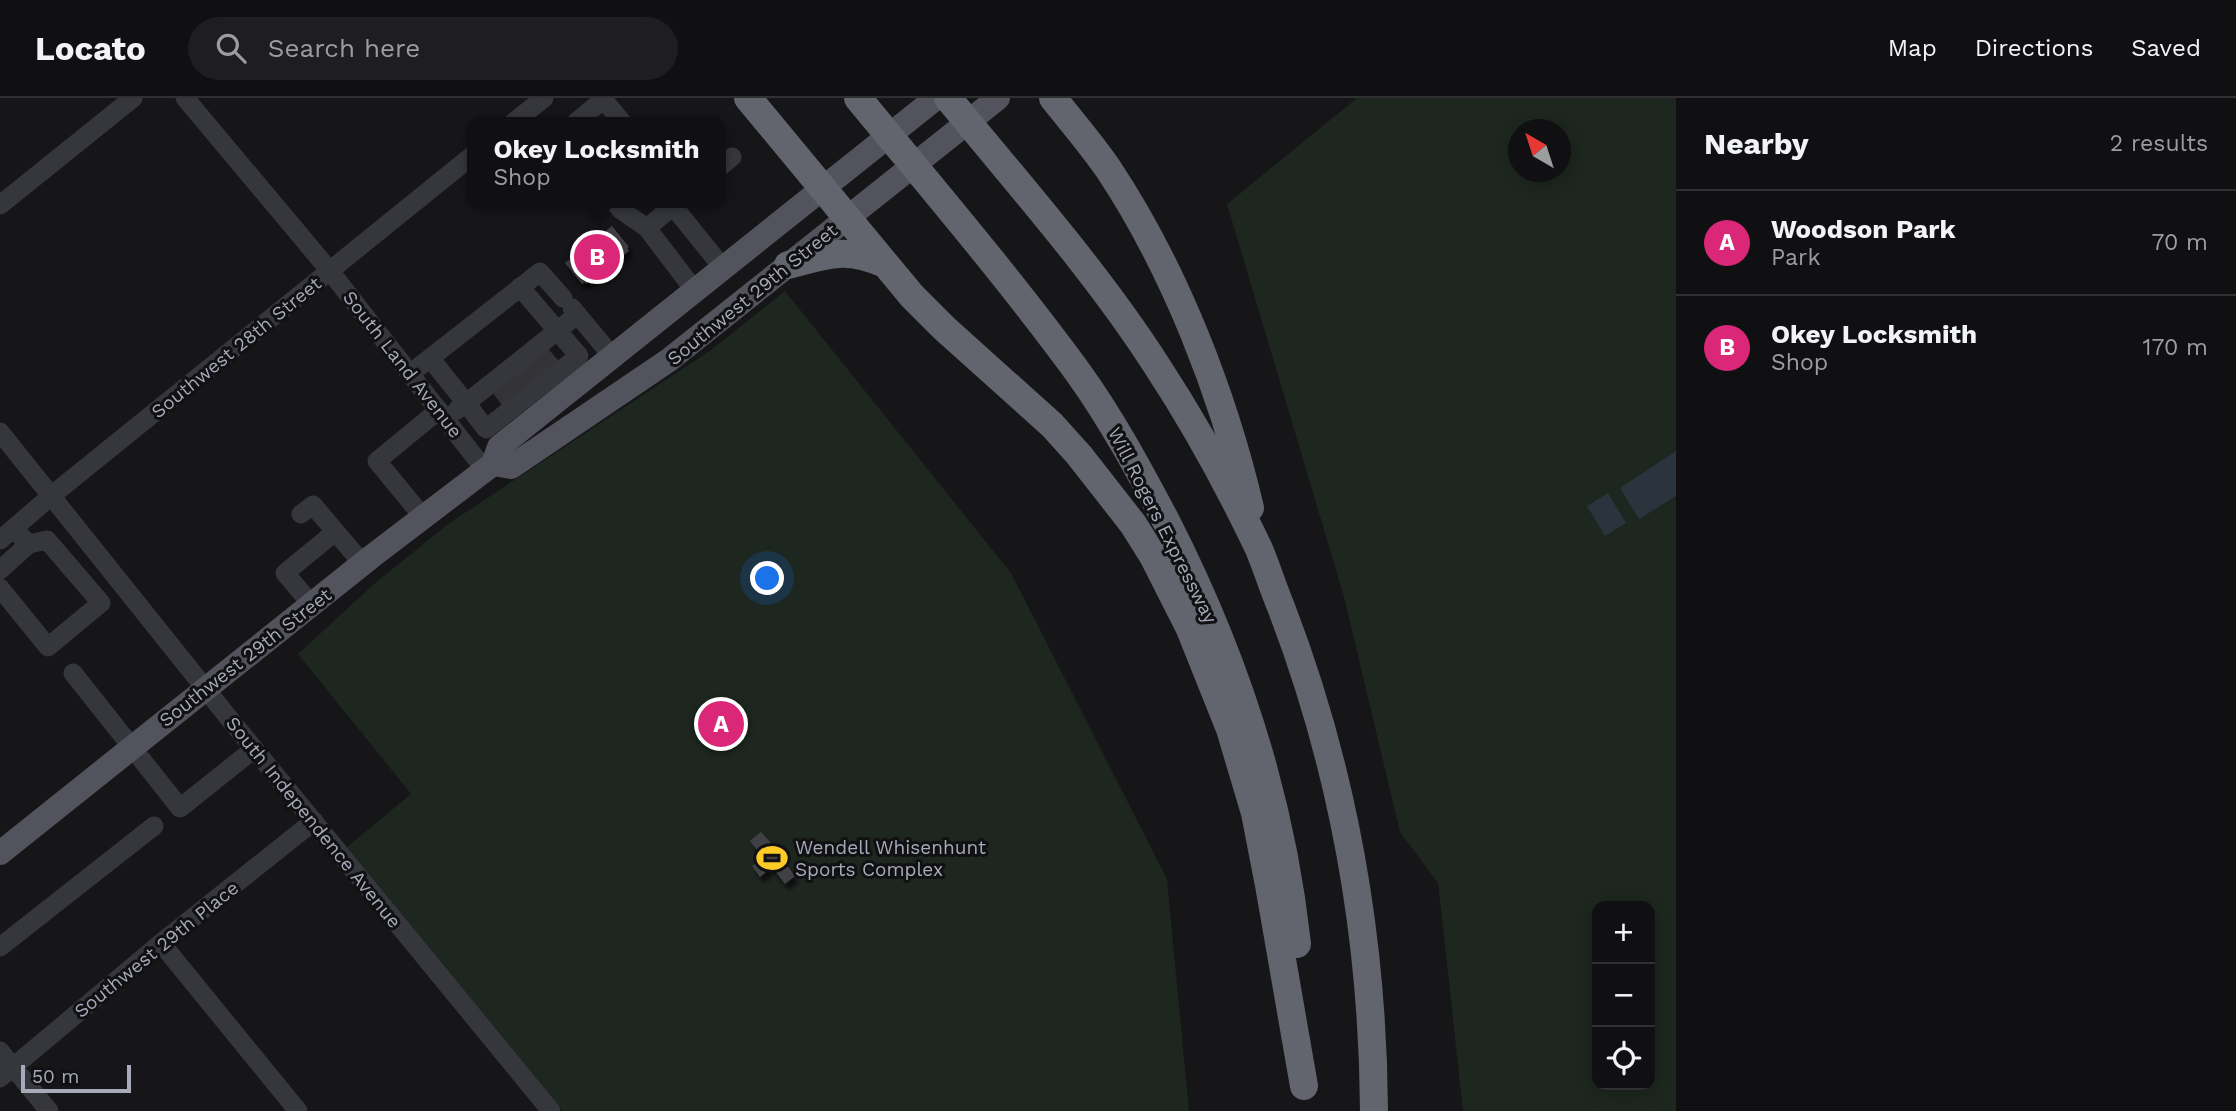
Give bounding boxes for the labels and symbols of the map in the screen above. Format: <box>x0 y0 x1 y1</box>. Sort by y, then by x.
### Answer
north arrow <box>1508 119 1571 182</box>
street label: Southwest 29th Street <box>663 219 842 370</box>
pin: B <box>574 231 620 283</box>
street label: Southwest 28th Street <box>147 272 326 423</box>
street label: South Land Avenue <box>338 286 467 442</box>
street label: Will Rogers Expressway <box>1103 423 1222 627</box>
your location <box>750 561 784 595</box>
street label: Southwest 29th Street <box>155 583 336 732</box>
pin: A <box>698 698 744 750</box>
street label: South Independence Avenue <box>221 712 406 933</box>
place label: Wendell Whisenhunt Sports Complex <box>795 836 986 881</box>
sports icon: Wendell Whisenhunt Sports Complex <box>755 841 789 875</box>
street label: Southwest 29th Place <box>70 876 243 1023</box>
scale bar <box>21 1062 131 1094</box>

